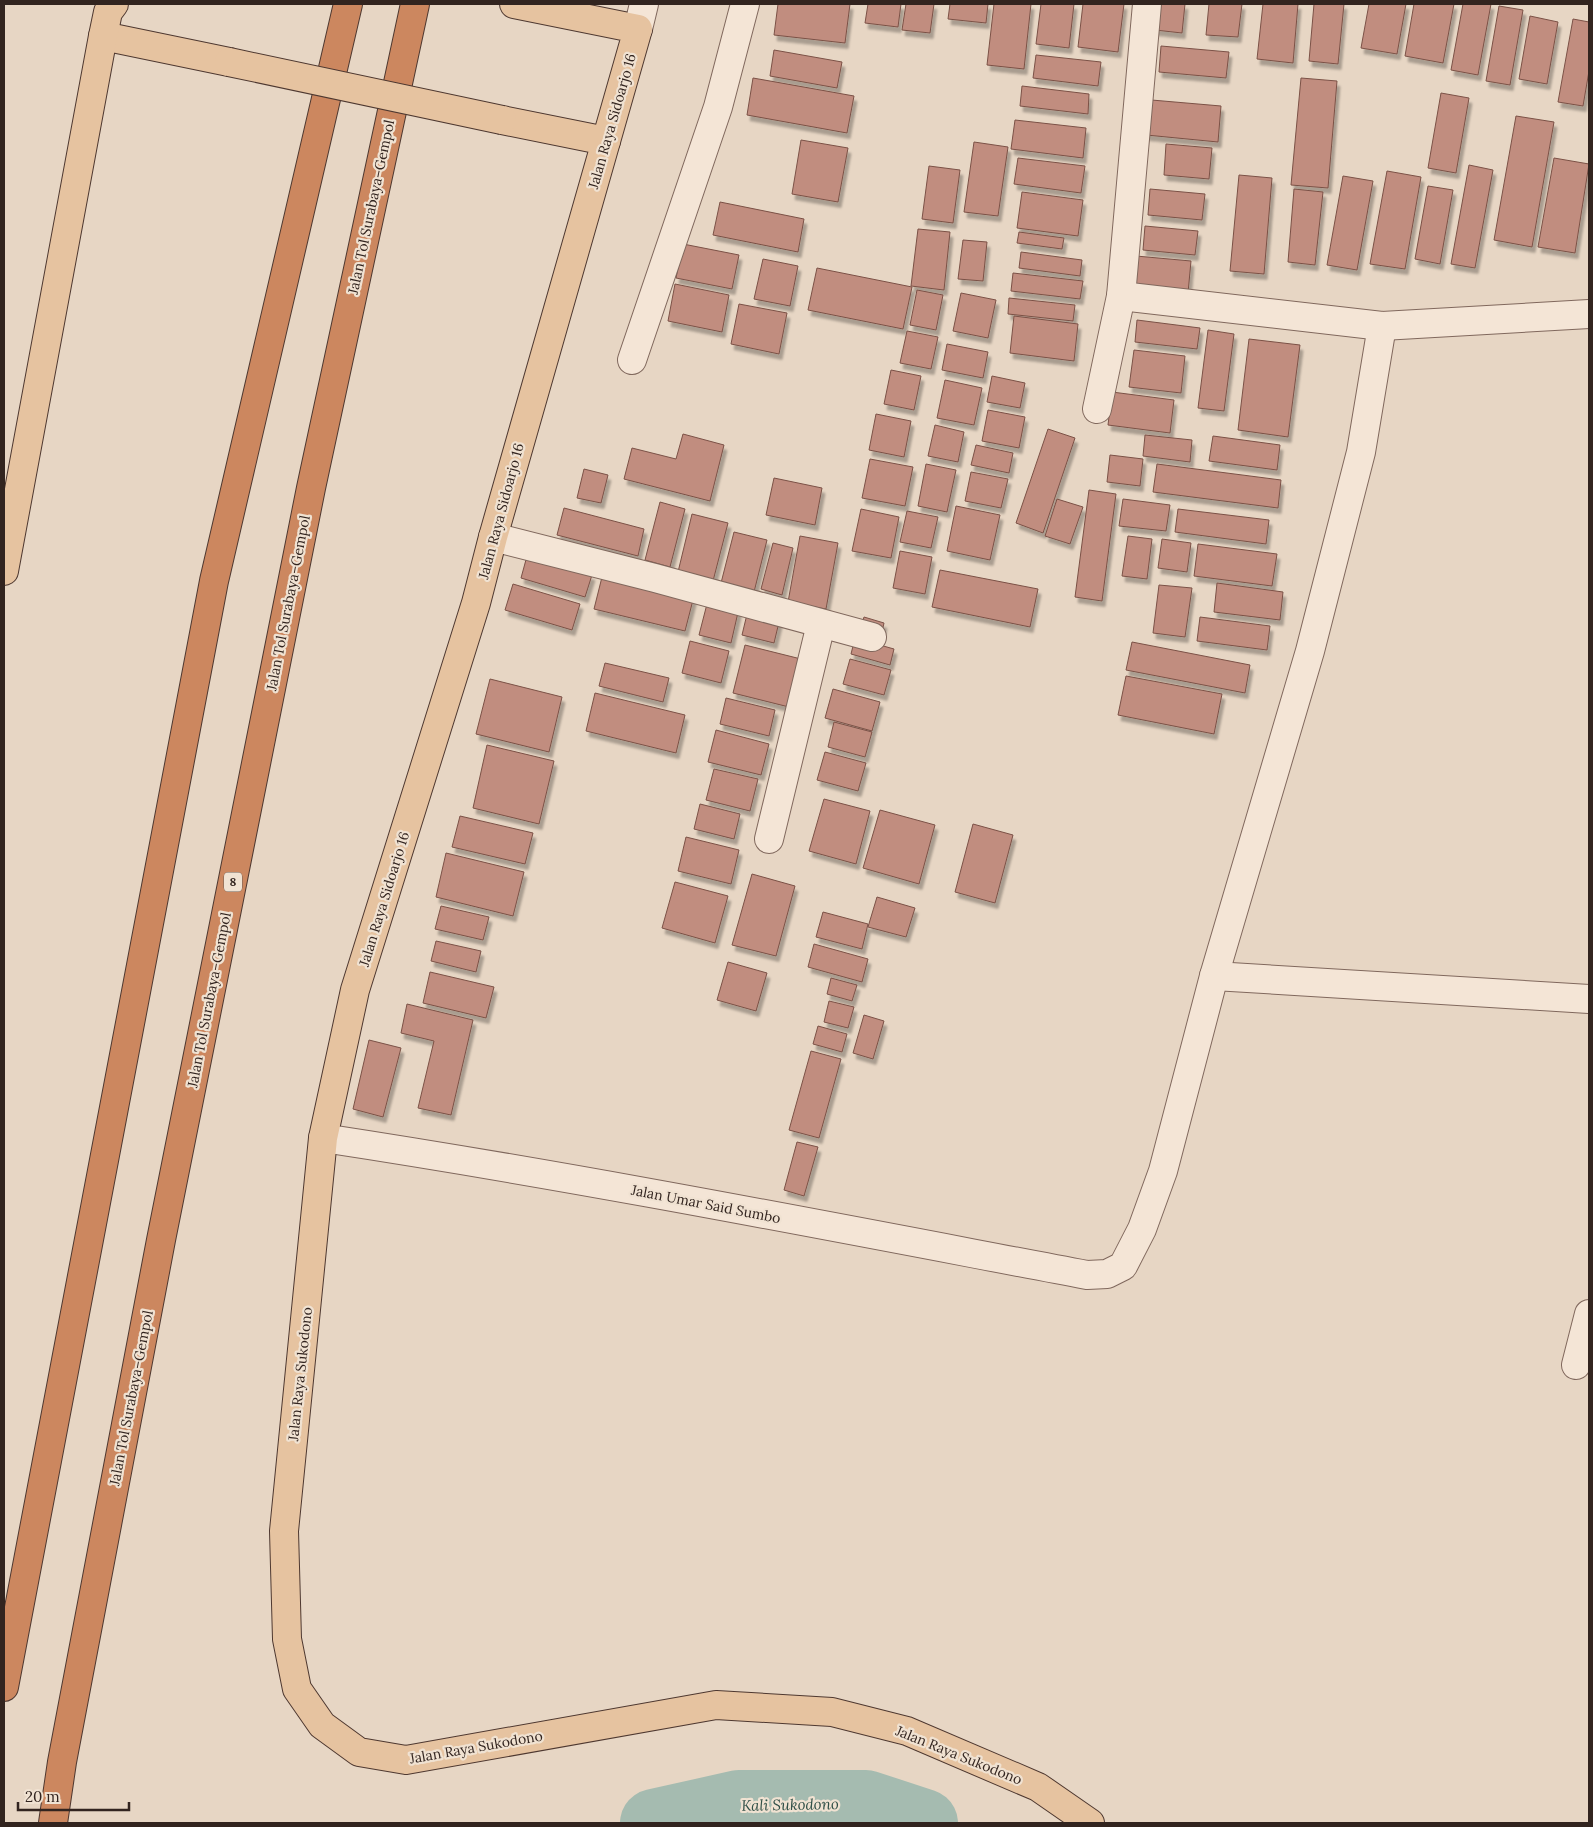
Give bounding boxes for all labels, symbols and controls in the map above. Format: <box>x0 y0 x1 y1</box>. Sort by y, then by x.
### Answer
street label: Jalan Raya Sidoarjo 16 <box>584 51 640 192</box>
street label: Jalan Tol Surabaya–Gempol <box>343 118 398 297</box>
street label: Jalan Raya Sidoarjo 16 <box>474 441 528 582</box>
street label: Jalan Tol Surabaya–Gempol <box>262 514 314 693</box>
street label: Jalan Raya Sidoarjo 16 <box>355 829 413 970</box>
road number: 8 <box>224 872 242 892</box>
street label: Jalan Tol Surabaya–Gempol <box>183 911 235 1090</box>
street label: Jalan Umar Said Sumbo <box>629 1181 782 1227</box>
street label: Jalan Raya Sukodono <box>284 1306 316 1443</box>
street label: Jalan Tol Surabaya–Gempol <box>105 1309 157 1488</box>
street label: Jalan Raya Sukodono <box>892 1721 1025 1789</box>
street label: Jalan Raya Sukodono <box>407 1726 544 1768</box>
scale bar <box>18 1780 129 1812</box>
text: 20 m <box>25 1787 60 1806</box>
water label: Kali Sukodono <box>741 1794 839 1815</box>

